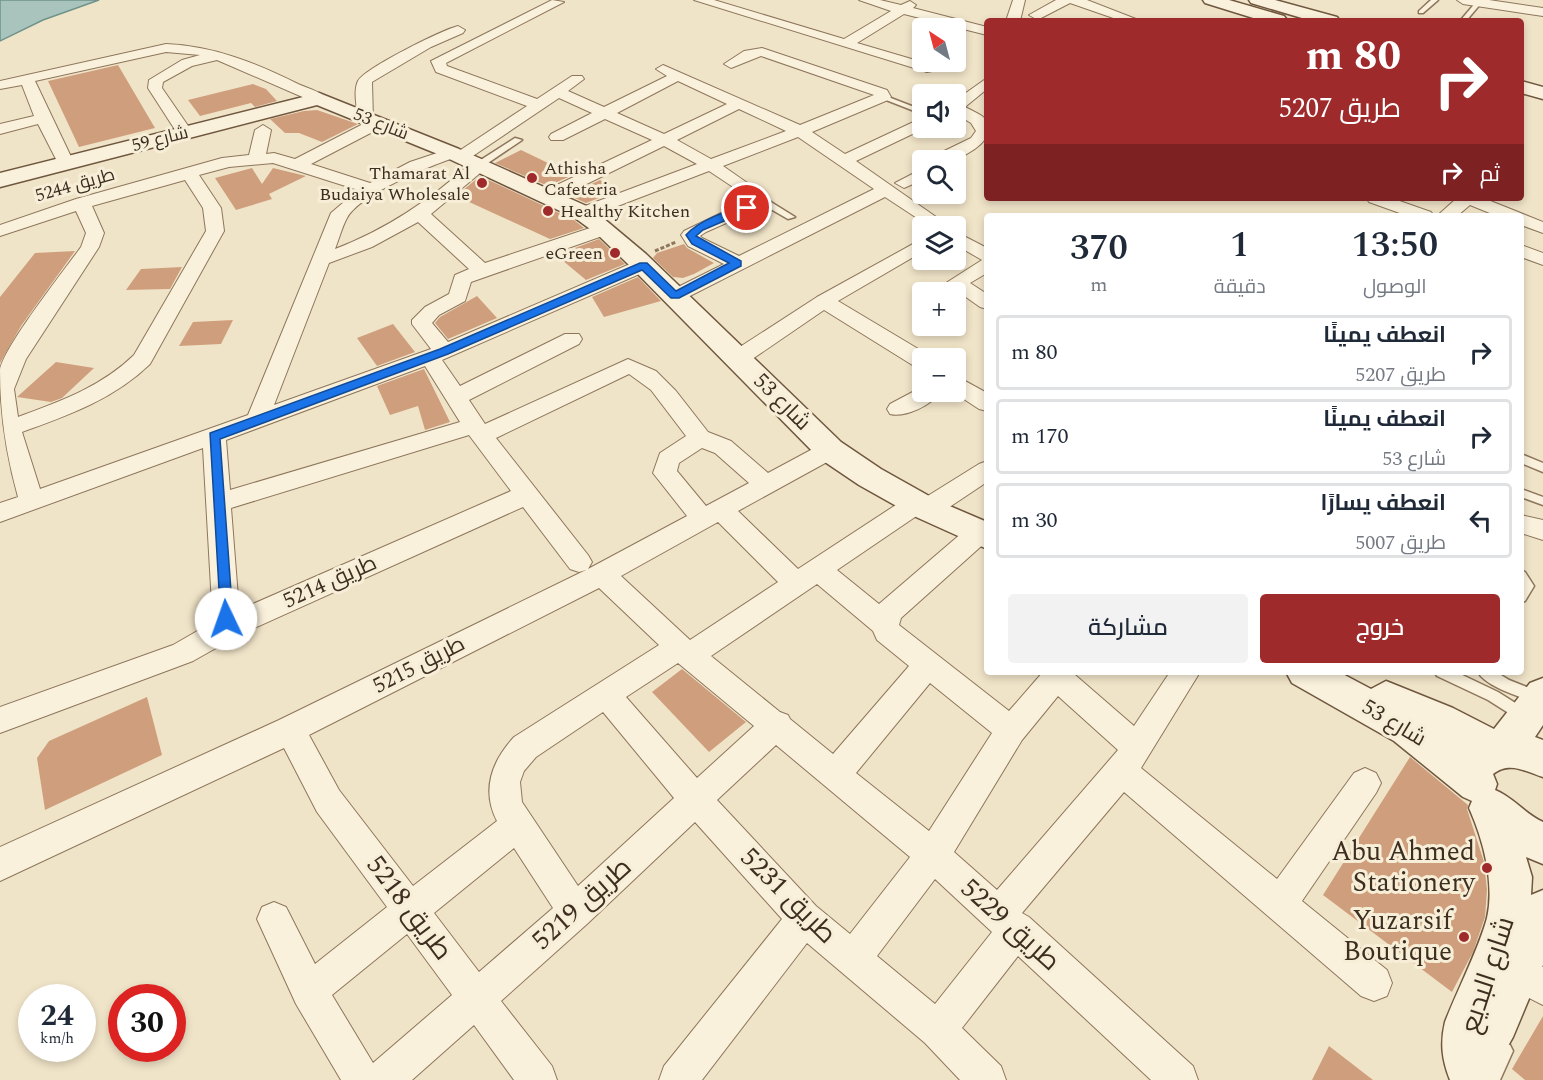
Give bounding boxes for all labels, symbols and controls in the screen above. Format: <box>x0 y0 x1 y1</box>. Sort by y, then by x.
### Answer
north arrow <box>912 18 966 72</box>
map controls <box>912 18 966 402</box>
text: 80 m <box>1306 25 1401 88</box>
icon: right <box>1422 42 1500 120</box>
button: sound <box>912 84 966 138</box>
text: طريق 5207 <box>1279 88 1401 130</box>
street label: شارع 53 <box>349 101 413 147</box>
street label: شارع 59 <box>129 119 191 159</box>
button: search <box>912 150 966 204</box>
place label: Athisha Cafeteria <box>544 155 617 203</box>
icon: right <box>1435 156 1468 189</box>
text: ثم <box>1480 158 1500 191</box>
place label: Thamarat Al Budaiya Wholesale <box>319 160 470 208</box>
street label: طريق 5244 <box>32 161 118 209</box>
marker: Athisha Cafeteria <box>525 171 539 185</box>
marker: Thamarat Al Budaiya Wholesale <box>475 176 489 190</box>
pin <box>721 182 772 233</box>
icon: arrive <box>730 191 763 224</box>
place label: Healthy Kitchen <box>560 198 690 225</box>
marker: Healthy Kitchen <box>541 204 555 218</box>
button: layers <box>912 216 966 270</box>
text: 1 <box>1230 218 1249 273</box>
text: 13:50 <box>1352 218 1438 273</box>
text: 370 <box>1070 221 1128 276</box>
place label: eGreen <box>545 240 603 267</box>
marker: eGreen <box>608 246 622 260</box>
text: m <box>1090 270 1107 300</box>
text: دقيقة <box>1214 272 1266 302</box>
text: الوصول <box>1363 272 1427 302</box>
button: + <box>912 282 966 336</box>
text: انعطف يمينًا <box>1323 319 1446 352</box>
text: 80 m <box>1011 336 1057 369</box>
icon: right <box>1464 336 1497 369</box>
button: − <box>912 348 966 402</box>
text: طريق 5207 <box>1355 360 1446 390</box>
street label: شارع 53 <box>746 366 818 438</box>
text: انعطف يمينًا <box>1323 403 1446 436</box>
text: 170 m <box>1011 420 1068 453</box>
icon: right <box>1464 420 1497 453</box>
text: شارع 53 <box>1382 444 1446 474</box>
text: انعطف يسارًا <box>1321 487 1446 520</box>
text: 30 m <box>1011 504 1057 537</box>
icon: left <box>1464 504 1497 537</box>
text: طريق 5007 <box>1355 528 1446 558</box>
street label: طريق 5214 <box>278 547 382 617</box>
position arrow <box>194 587 258 651</box>
button: مشاركة <box>1008 594 1248 663</box>
button: خروج <box>1260 594 1500 663</box>
street label: طريق 5215 <box>367 628 471 702</box>
street label: شارع 53 <box>1355 691 1433 755</box>
place label: Abu Ahmed Stationery <box>1331 831 1476 904</box>
street label: طريق 5231 <box>730 838 846 954</box>
street label: طريق 5218 <box>355 846 463 970</box>
street label: طريق 5219 <box>522 847 642 961</box>
marker: Abu Ahmed Stationery <box>1480 861 1494 875</box>
street label: طريق 5229 <box>950 868 1070 982</box>
place label: Yuzarsif Boutique <box>1343 900 1454 973</box>
street label: شارع البديع <box>1449 911 1527 1039</box>
marker: Yuzarsif Boutique <box>1457 930 1471 944</box>
speed limit sign: 30 <box>108 984 186 1062</box>
text: 24 <box>40 993 74 1039</box>
text: km/h <box>40 1027 74 1050</box>

